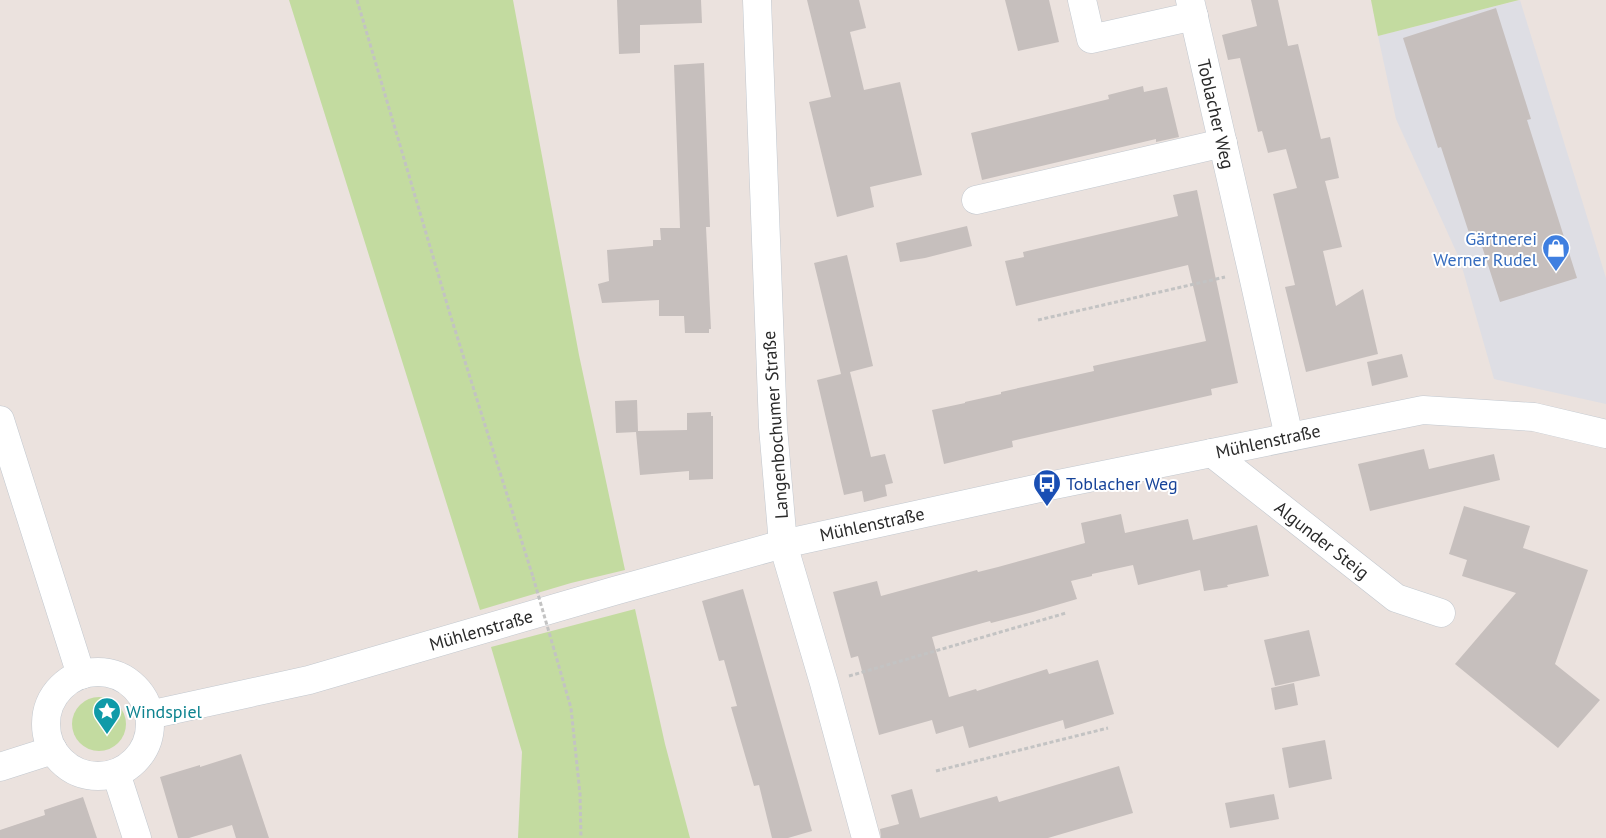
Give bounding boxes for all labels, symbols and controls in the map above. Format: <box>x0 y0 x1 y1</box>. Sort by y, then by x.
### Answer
street label: Toblacher Weg <box>1192 57 1240 171</box>
place label: Gärtnerei Werner Rudel <box>1433 227 1538 271</box>
shop icon: Gärtnerei Werner Rudel <box>1541 233 1571 272</box>
street label: Langenbochumer Straße <box>757 330 793 520</box>
street label: Mühlenstraße <box>1213 419 1323 463</box>
bus stop icon: Toblacher Weg <box>1032 468 1062 507</box>
place label: Toblacher Weg <box>1066 472 1178 495</box>
street label: Algunder Steig <box>1270 496 1374 584</box>
street label: Mühlenstraße <box>817 502 927 546</box>
street label: Mühlenstraße <box>427 604 535 656</box>
place icon: Windspiel <box>92 696 122 735</box>
place label: Windspiel <box>126 700 203 723</box>

